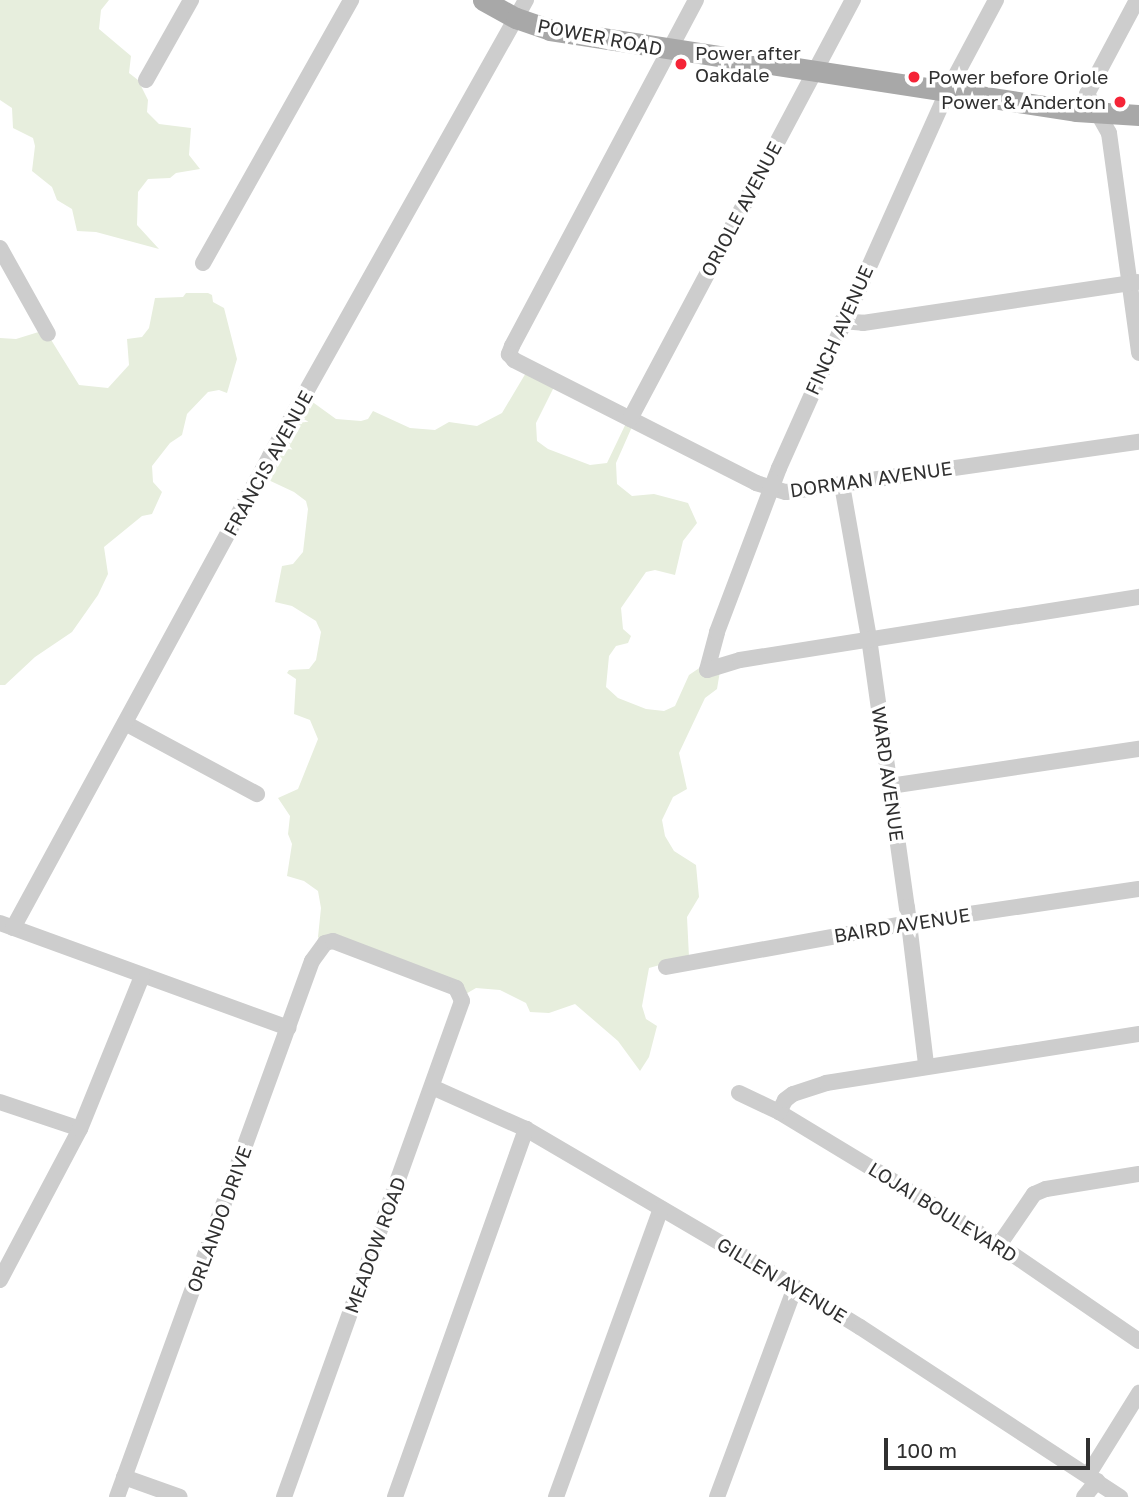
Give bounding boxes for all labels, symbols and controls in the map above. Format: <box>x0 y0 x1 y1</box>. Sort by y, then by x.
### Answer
street label: POWER ROAD <box>536 14 664 60</box>
place label: Power after Oakdale <box>695 42 801 86</box>
marker: Power after Oakdale <box>673 56 689 72</box>
place label: Power before Oriole <box>928 66 1108 88</box>
marker: Power before Oriole <box>906 69 922 85</box>
place label: Power & Anderton <box>941 91 1106 113</box>
marker: Power & Anderton <box>1112 94 1128 110</box>
street label: ORIOLE AVENUE <box>696 138 786 280</box>
street label: FINCH AVENUE <box>800 262 878 398</box>
street label: FRANCIS AVENUE <box>219 386 317 540</box>
street label: DORMAN AVENUE <box>788 456 954 502</box>
street label: WARD AVENUE <box>867 705 909 843</box>
street label: BAIRD AVENUE <box>832 903 972 947</box>
street label: ORLANDO DRIVE <box>182 1143 256 1295</box>
street label: LOJAI BOULEVARD <box>865 1157 1021 1267</box>
street label: MEADOW ROAD <box>340 1174 410 1316</box>
street label: GILLEN AVENUE <box>713 1232 851 1328</box>
scale bar <box>887 1424 1094 1468</box>
text: 100 m <box>897 1437 957 1463</box>

